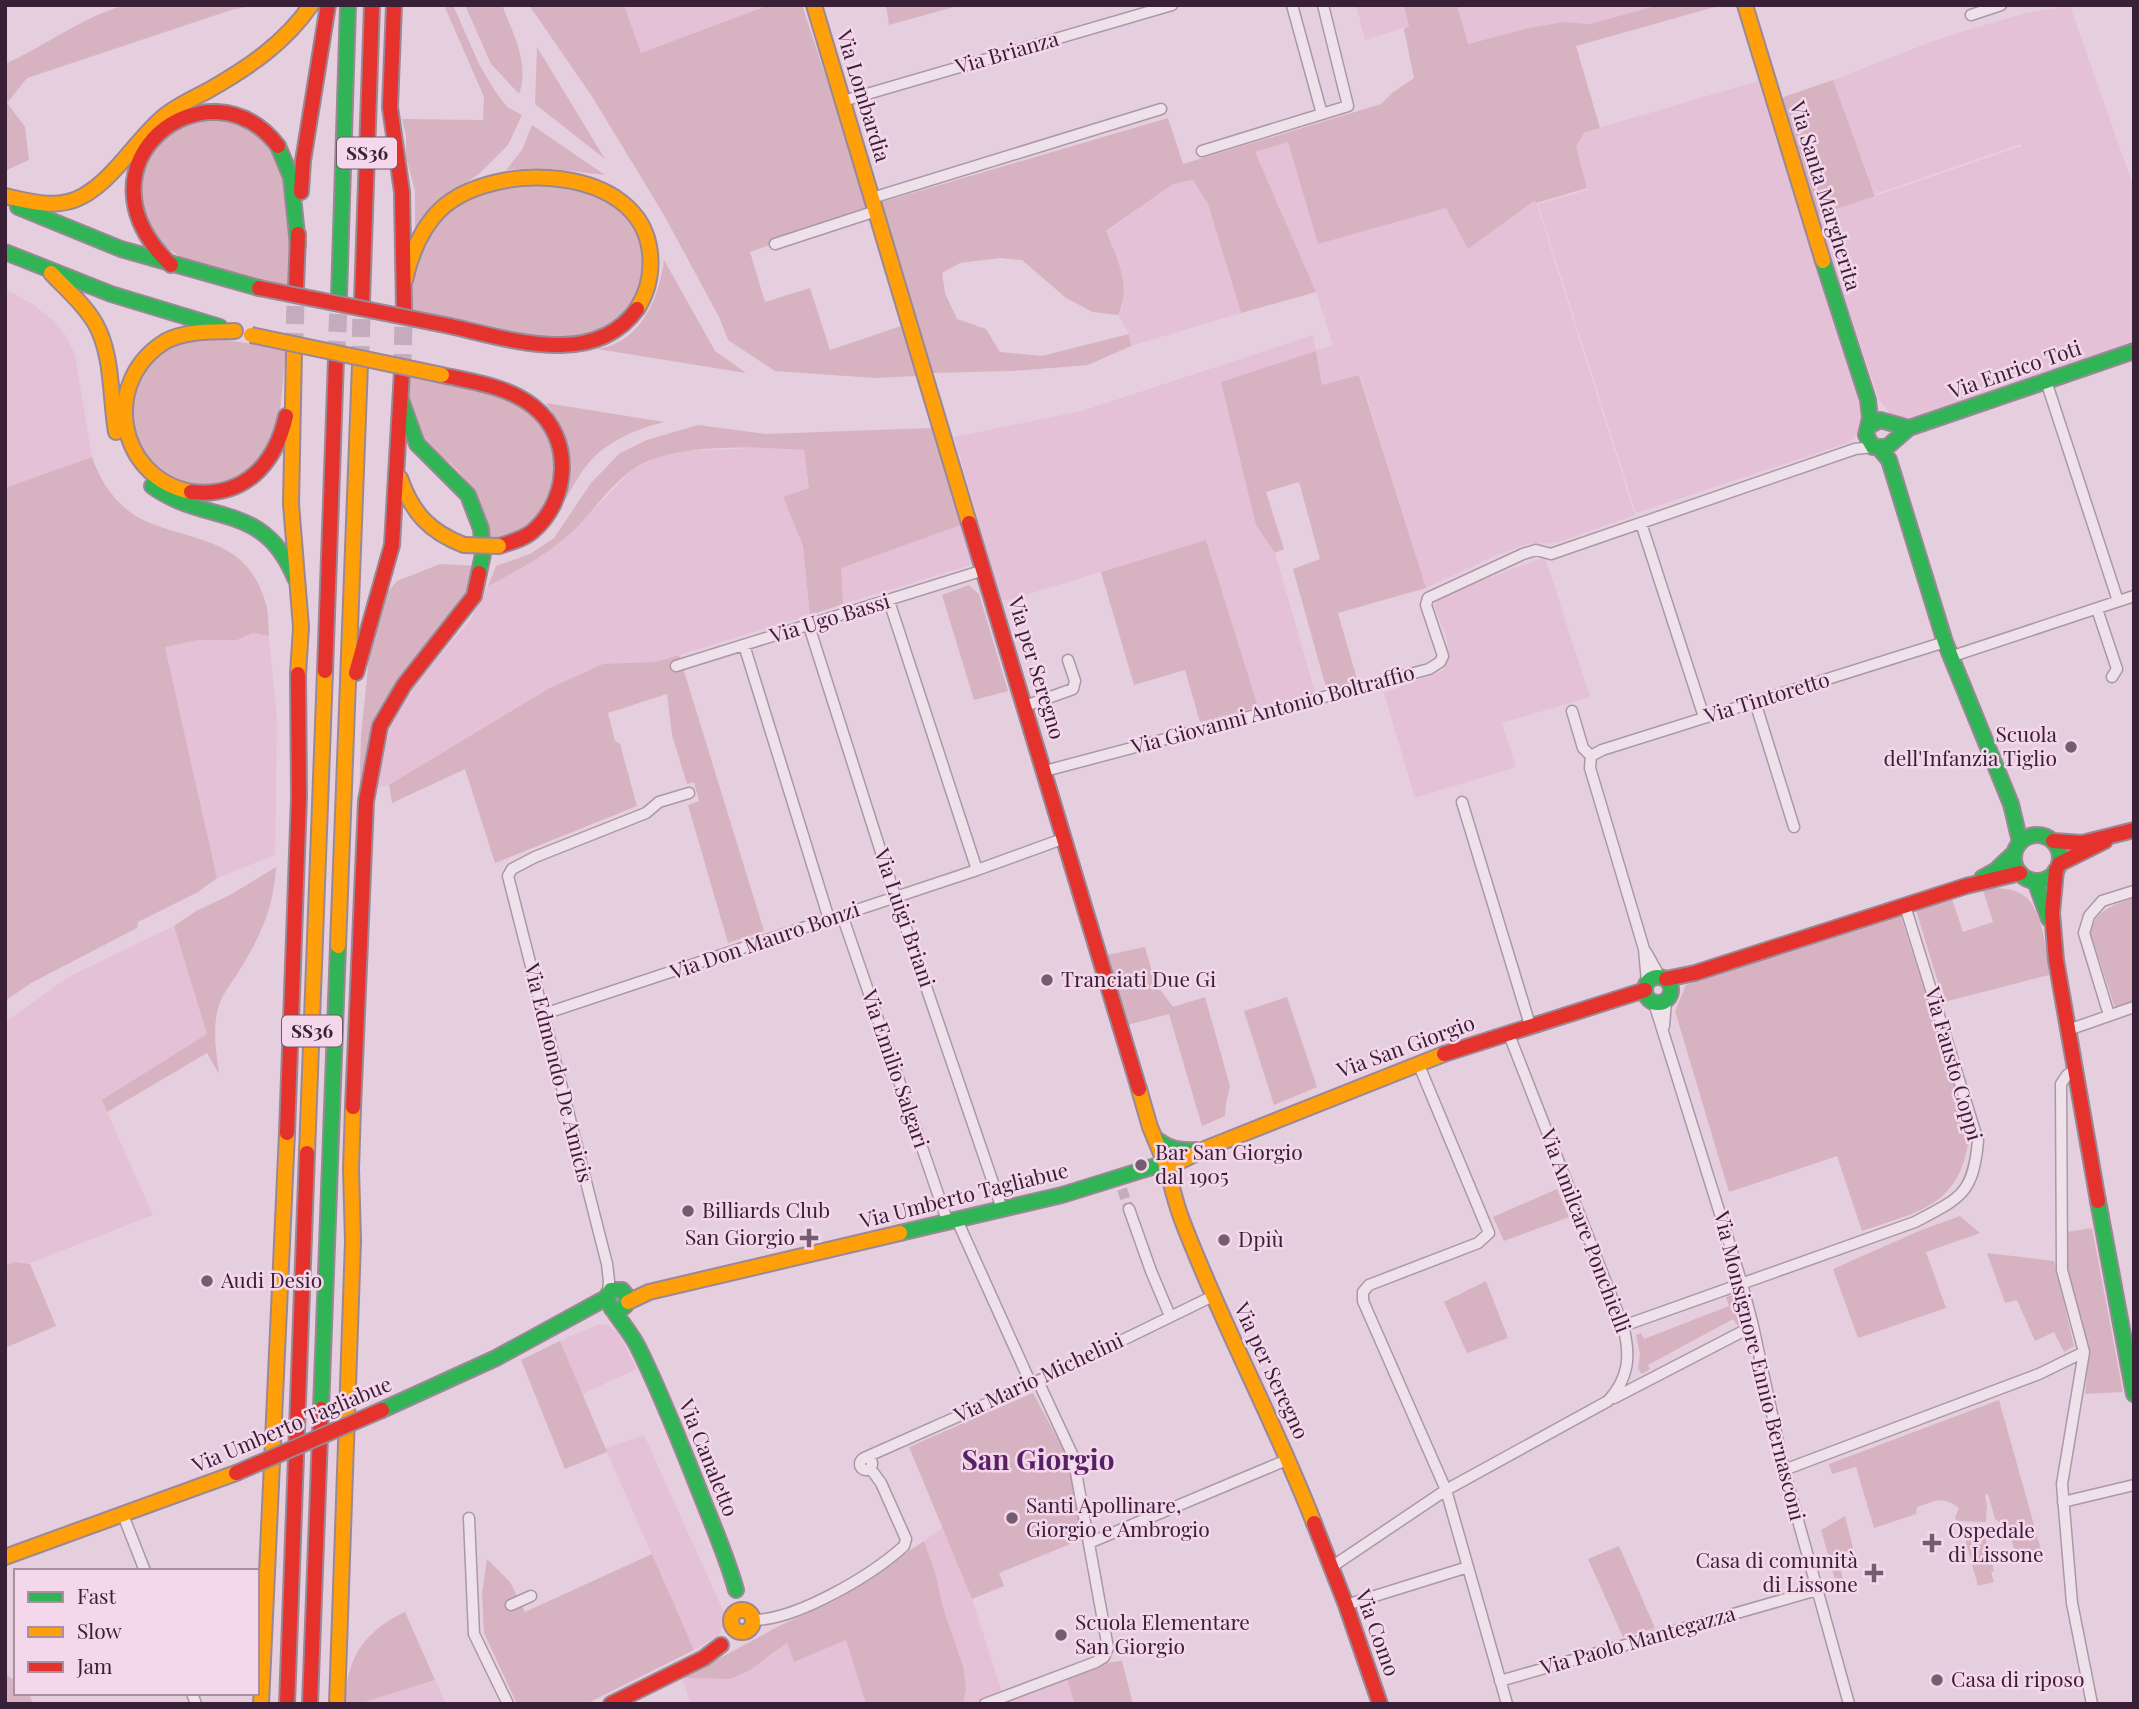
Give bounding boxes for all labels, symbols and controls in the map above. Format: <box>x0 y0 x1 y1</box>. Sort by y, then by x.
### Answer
street label: Via Brianza <box>951 23 1062 79</box>
street label: Via Lombardia <box>831 25 898 165</box>
street label: Via Santa Margherita <box>1784 96 1869 294</box>
road number: SS36 <box>337 138 397 168</box>
street label: Via Enrico Toti <box>1943 332 2084 404</box>
street label: Via Ugo Bassi <box>765 586 893 649</box>
street label: Via per Seregno <box>1003 592 1073 742</box>
street label: Via Giovanni Antonio Boltraffio <box>1127 657 1417 760</box>
street label: Via Tintoretto <box>1699 664 1832 729</box>
place label: Scuola dell'Infanzia Tiglio <box>1884 719 2058 771</box>
marker: Scuola dell'Infanzia Tiglio <box>2063 739 2079 755</box>
street label: Via Luigi Briani <box>869 843 943 990</box>
street label: Via Don Mauro Bonzi <box>665 894 863 985</box>
street label: Via Edmondo De Amicis <box>519 959 601 1185</box>
place label: Tranciati Due Gi <box>1061 964 1216 992</box>
marker: Tranciati Due Gi <box>1039 972 1055 988</box>
street label: Via Fausto Coppi <box>1919 982 1990 1144</box>
street label: Via Emilio Salgari <box>856 985 937 1151</box>
street label: Via San Giorgio <box>1332 1007 1478 1083</box>
road number: SS36 <box>282 1015 342 1046</box>
street label: Via Amilcare Ponchielli <box>1535 1123 1639 1336</box>
place label: Bar San Giorgio dal 1905 <box>1155 1137 1303 1189</box>
street label: Via Umberto Tagliabue <box>855 1155 1071 1234</box>
marker: Bar San Giorgio dal 1905 <box>1133 1157 1149 1173</box>
place label: Billiards Club <box>702 1195 830 1223</box>
marker: Billiards Club <box>680 1203 696 1219</box>
street label: Via Monsignore Ennio Bernasconi <box>1709 1207 1813 1523</box>
place label: San Giorgio <box>685 1222 795 1250</box>
place label: Dpiù <box>1238 1224 1284 1252</box>
marker: San Giorgio <box>801 1230 817 1246</box>
marker: Dpiù <box>1216 1232 1232 1248</box>
place label: Audi Desio <box>220 1265 322 1293</box>
marker: Audi Desio <box>199 1273 215 1289</box>
street label: Via per Seregno <box>1228 1296 1317 1443</box>
street label: Via Mario Michelini <box>948 1325 1127 1428</box>
street label: Via Umberto Tagliabue <box>186 1368 395 1478</box>
street label: Via Canaletto <box>673 1394 746 1520</box>
district label: San Giorgio <box>962 1440 1115 1477</box>
place label: Santi Apollinare, Giorgio e Ambrogio <box>1026 1490 1210 1542</box>
marker: Santi Apollinare, Giorgio e Ambrogio <box>1004 1510 1020 1526</box>
place label: Ospedale di Lissone <box>1948 1515 2044 1567</box>
marker: Ospedale di Lissone <box>1922 1533 1942 1553</box>
place label: Casa di comunità di Lissone <box>1696 1545 1859 1597</box>
marker: Casa di comunità di Lissone <box>1864 1563 1884 1583</box>
legend <box>14 1569 259 1695</box>
text: Fast <box>77 1581 116 1609</box>
street label: Via Como <box>1350 1584 1407 1680</box>
street label: Via Paolo Mantegazza <box>1536 1598 1739 1681</box>
place label: Scuola Elementare San Giorgio <box>1075 1607 1250 1659</box>
text: Slow <box>77 1616 122 1644</box>
marker: Scuola Elementare San Giorgio <box>1053 1627 1069 1643</box>
text: Jam <box>76 1651 113 1679</box>
place label: Casa di riposo <box>1951 1664 2084 1692</box>
marker: Casa di riposo <box>1929 1672 1945 1688</box>

